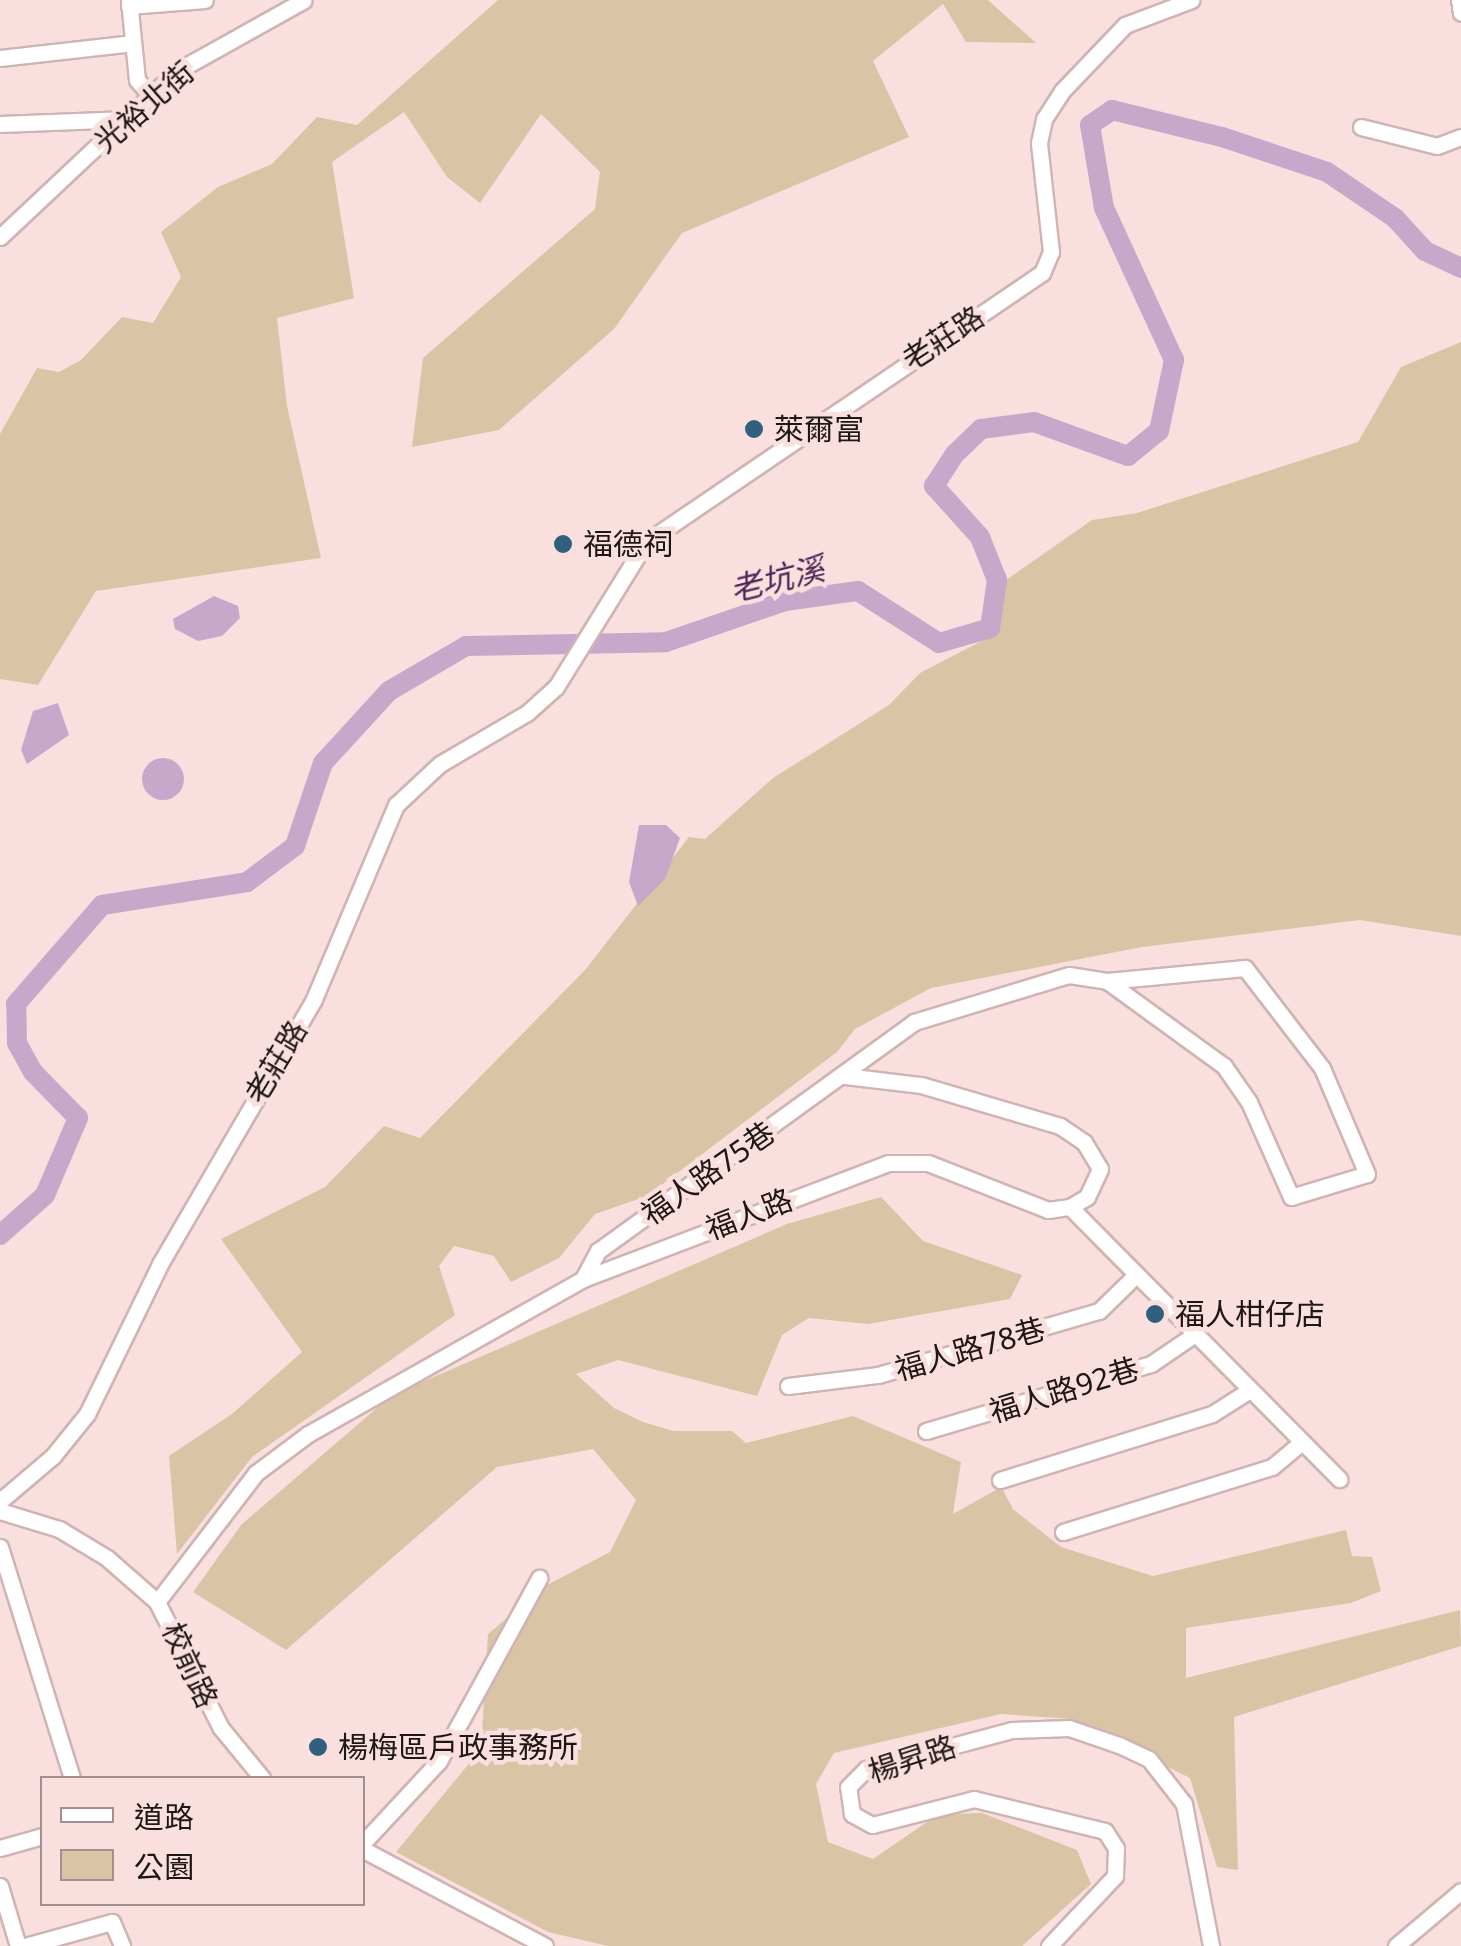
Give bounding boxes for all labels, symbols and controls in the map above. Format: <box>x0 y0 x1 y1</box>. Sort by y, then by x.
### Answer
street label: 光裕北街 <box>87 54 201 160</box>
street label: 老莊路 <box>895 298 991 378</box>
place label: 萊爾富 <box>774 411 864 447</box>
marker: 萊爾富 <box>743 418 765 440</box>
place label: 福德祠 <box>583 526 673 562</box>
marker: 福德祠 <box>552 533 574 555</box>
water label: 老坑溪 <box>726 549 828 609</box>
street label: 老莊路 <box>237 1014 315 1110</box>
street label: 福人路75巷 <box>634 1114 782 1232</box>
street label: 福人路 <box>701 1181 797 1247</box>
place label: 福人柑仔店 <box>1175 1296 1325 1332</box>
marker: 福人柑仔店 <box>1144 1303 1166 1325</box>
street label: 福人路78巷 <box>891 1310 1049 1388</box>
street label: 福人路92巷 <box>985 1350 1143 1430</box>
street label: 校前路 <box>155 1617 225 1713</box>
street label: 楊昇路 <box>864 1728 960 1790</box>
place label: 楊梅區戶政事務所 <box>338 1729 578 1765</box>
marker: 楊梅區戶政事務所 <box>307 1736 329 1758</box>
legend <box>40 1776 365 1906</box>
text: 道路 <box>134 1796 194 1837</box>
text: 公園 <box>134 1846 194 1887</box>

